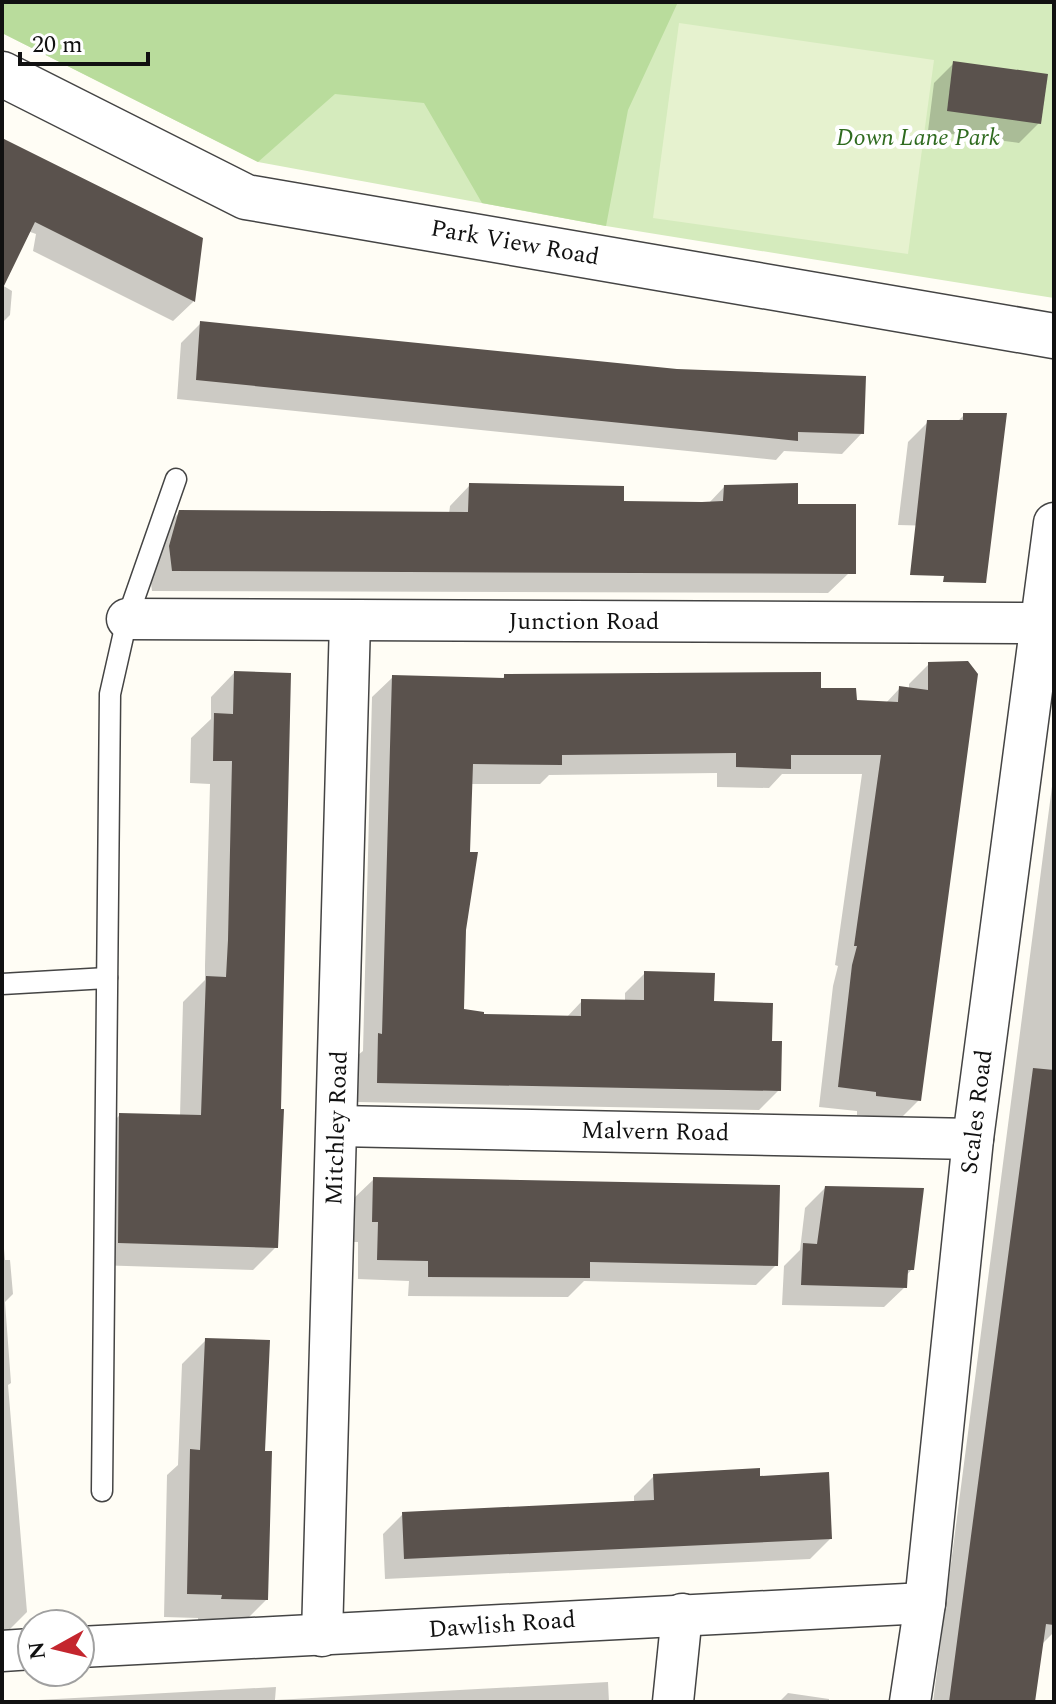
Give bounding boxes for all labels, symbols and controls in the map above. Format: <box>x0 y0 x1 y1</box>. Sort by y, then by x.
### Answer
scale bar <box>20 16 148 66</box>
text: 20 m <box>32 27 83 63</box>
park label: Down Lane Park <box>836 120 1000 156</box>
street label: Park View Road <box>428 210 602 276</box>
street label: Junction Road <box>508 604 660 640</box>
street label: Scales Road <box>951 1048 1003 1176</box>
street label: Mitchley Road <box>316 1050 358 1206</box>
street label: Malvern Road <box>580 1113 730 1151</box>
street label: Dawlish Road <box>427 1602 577 1648</box>
north arrow <box>16 1608 96 1688</box>
text: N <box>20 1639 55 1662</box>

